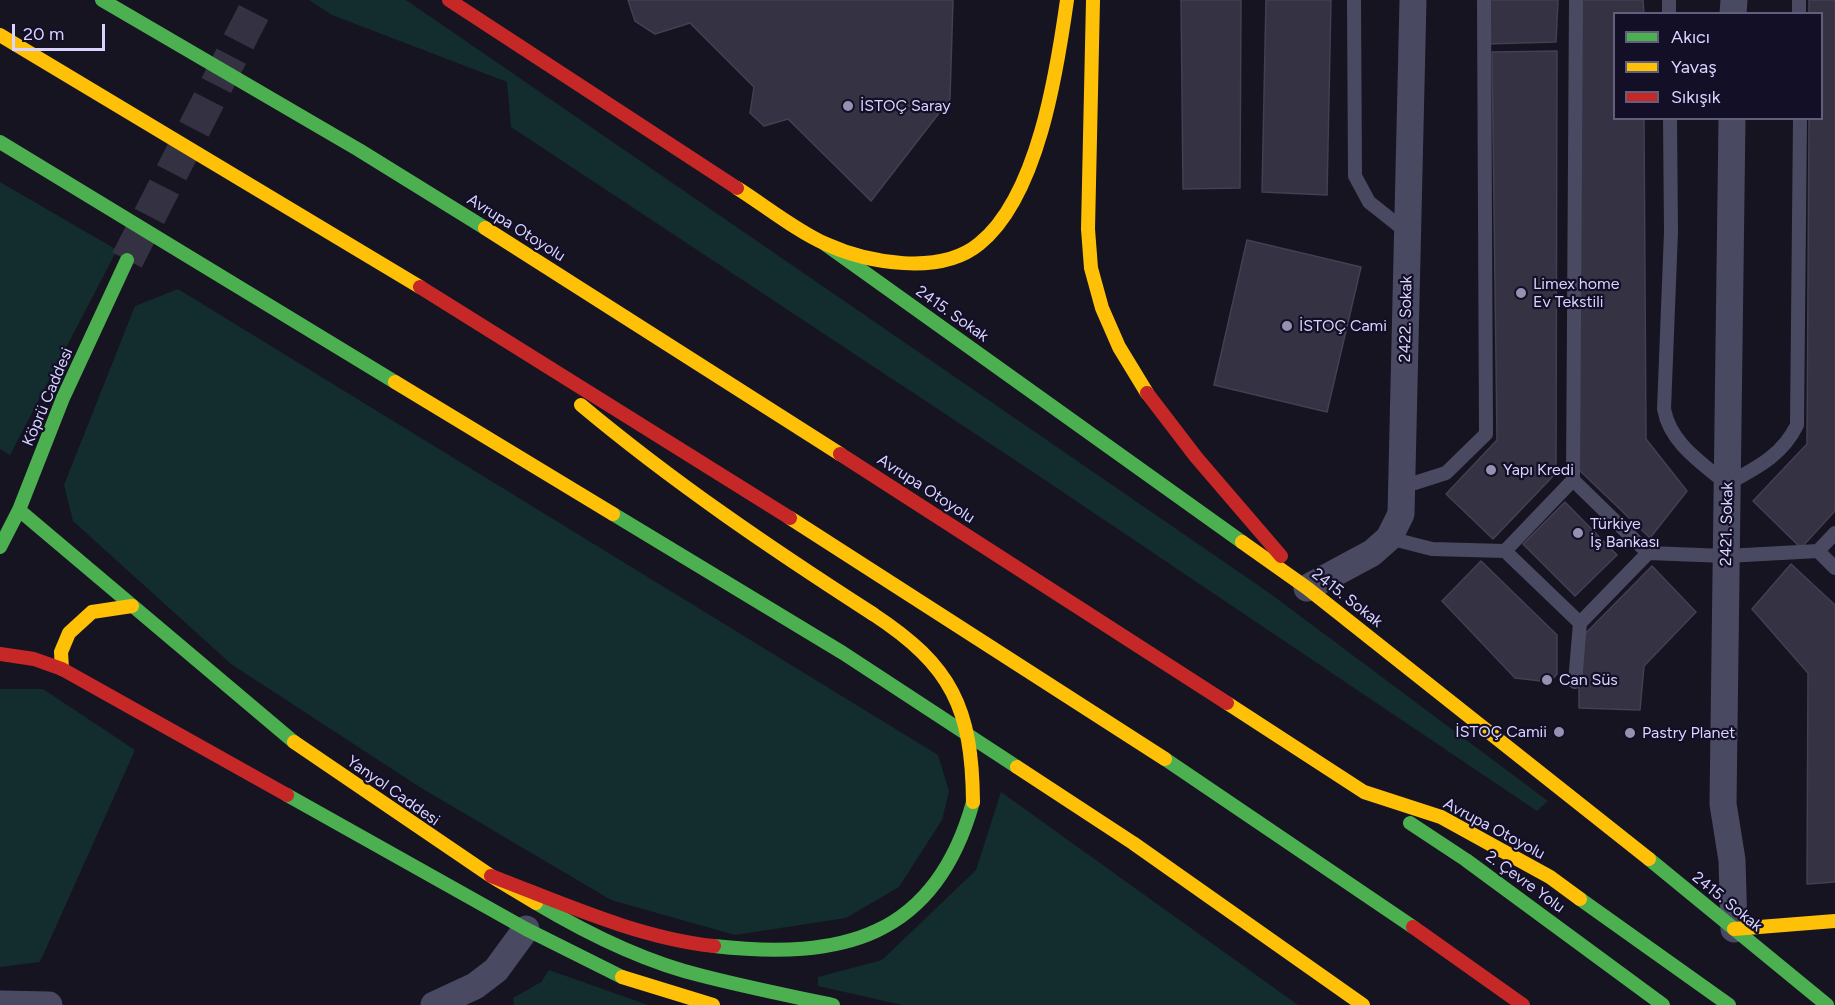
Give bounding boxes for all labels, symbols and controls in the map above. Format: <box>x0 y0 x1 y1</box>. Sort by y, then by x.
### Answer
scale bar <box>15 12 108 50</box>
legend <box>1613 12 1823 120</box>
text: 20 m <box>23 23 64 45</box>
text: Akıcı <box>1671 26 1710 48</box>
text: Yavaş <box>1671 56 1717 78</box>
text: Sıkışık <box>1671 86 1721 108</box>
place label: İSTOÇ Saray <box>860 96 951 116</box>
marker: İSTOÇ Saray <box>841 99 855 113</box>
street label: Avrupa Otoyolu <box>463 190 569 266</box>
place label: Limex home Ev Tekstili <box>1533 274 1619 312</box>
street label: 2422. Sokak <box>1396 276 1416 362</box>
street label: 2415. Sokak <box>912 282 992 346</box>
marker: Limex home Ev Tekstili <box>1514 286 1528 300</box>
place label: İSTOÇ Cami <box>1299 316 1387 336</box>
marker: İSTOÇ Cami <box>1280 319 1294 333</box>
street label: Köprü Caddesi <box>19 345 77 449</box>
street label: Avrupa Otoyolu <box>874 450 978 528</box>
place label: Yapı Kredi <box>1503 460 1574 480</box>
marker: Yapı Kredi <box>1484 463 1498 477</box>
street label: 2421. Sokak <box>1717 482 1737 566</box>
place label: Türkiye İş Bankası <box>1590 514 1660 552</box>
marker: Türkiye İş Bankası <box>1571 526 1585 540</box>
street label: 2415. Sokak <box>1308 564 1386 632</box>
place label: Can Süs <box>1559 670 1618 690</box>
marker: Can Süs <box>1540 673 1554 687</box>
place label: İSTOÇ Camii <box>1455 722 1547 742</box>
place label: Pastry Planet <box>1642 723 1735 743</box>
marker: İSTOÇ Camii <box>1552 725 1566 739</box>
marker: Pastry Planet <box>1623 726 1637 740</box>
street label: Yanyol Caddesi <box>343 752 443 830</box>
street label: Avrupa Otoyolu <box>1440 794 1548 864</box>
street label: 2. Çevre Yolu <box>1482 847 1568 917</box>
street label: 2415. Sokak <box>1688 868 1766 936</box>

